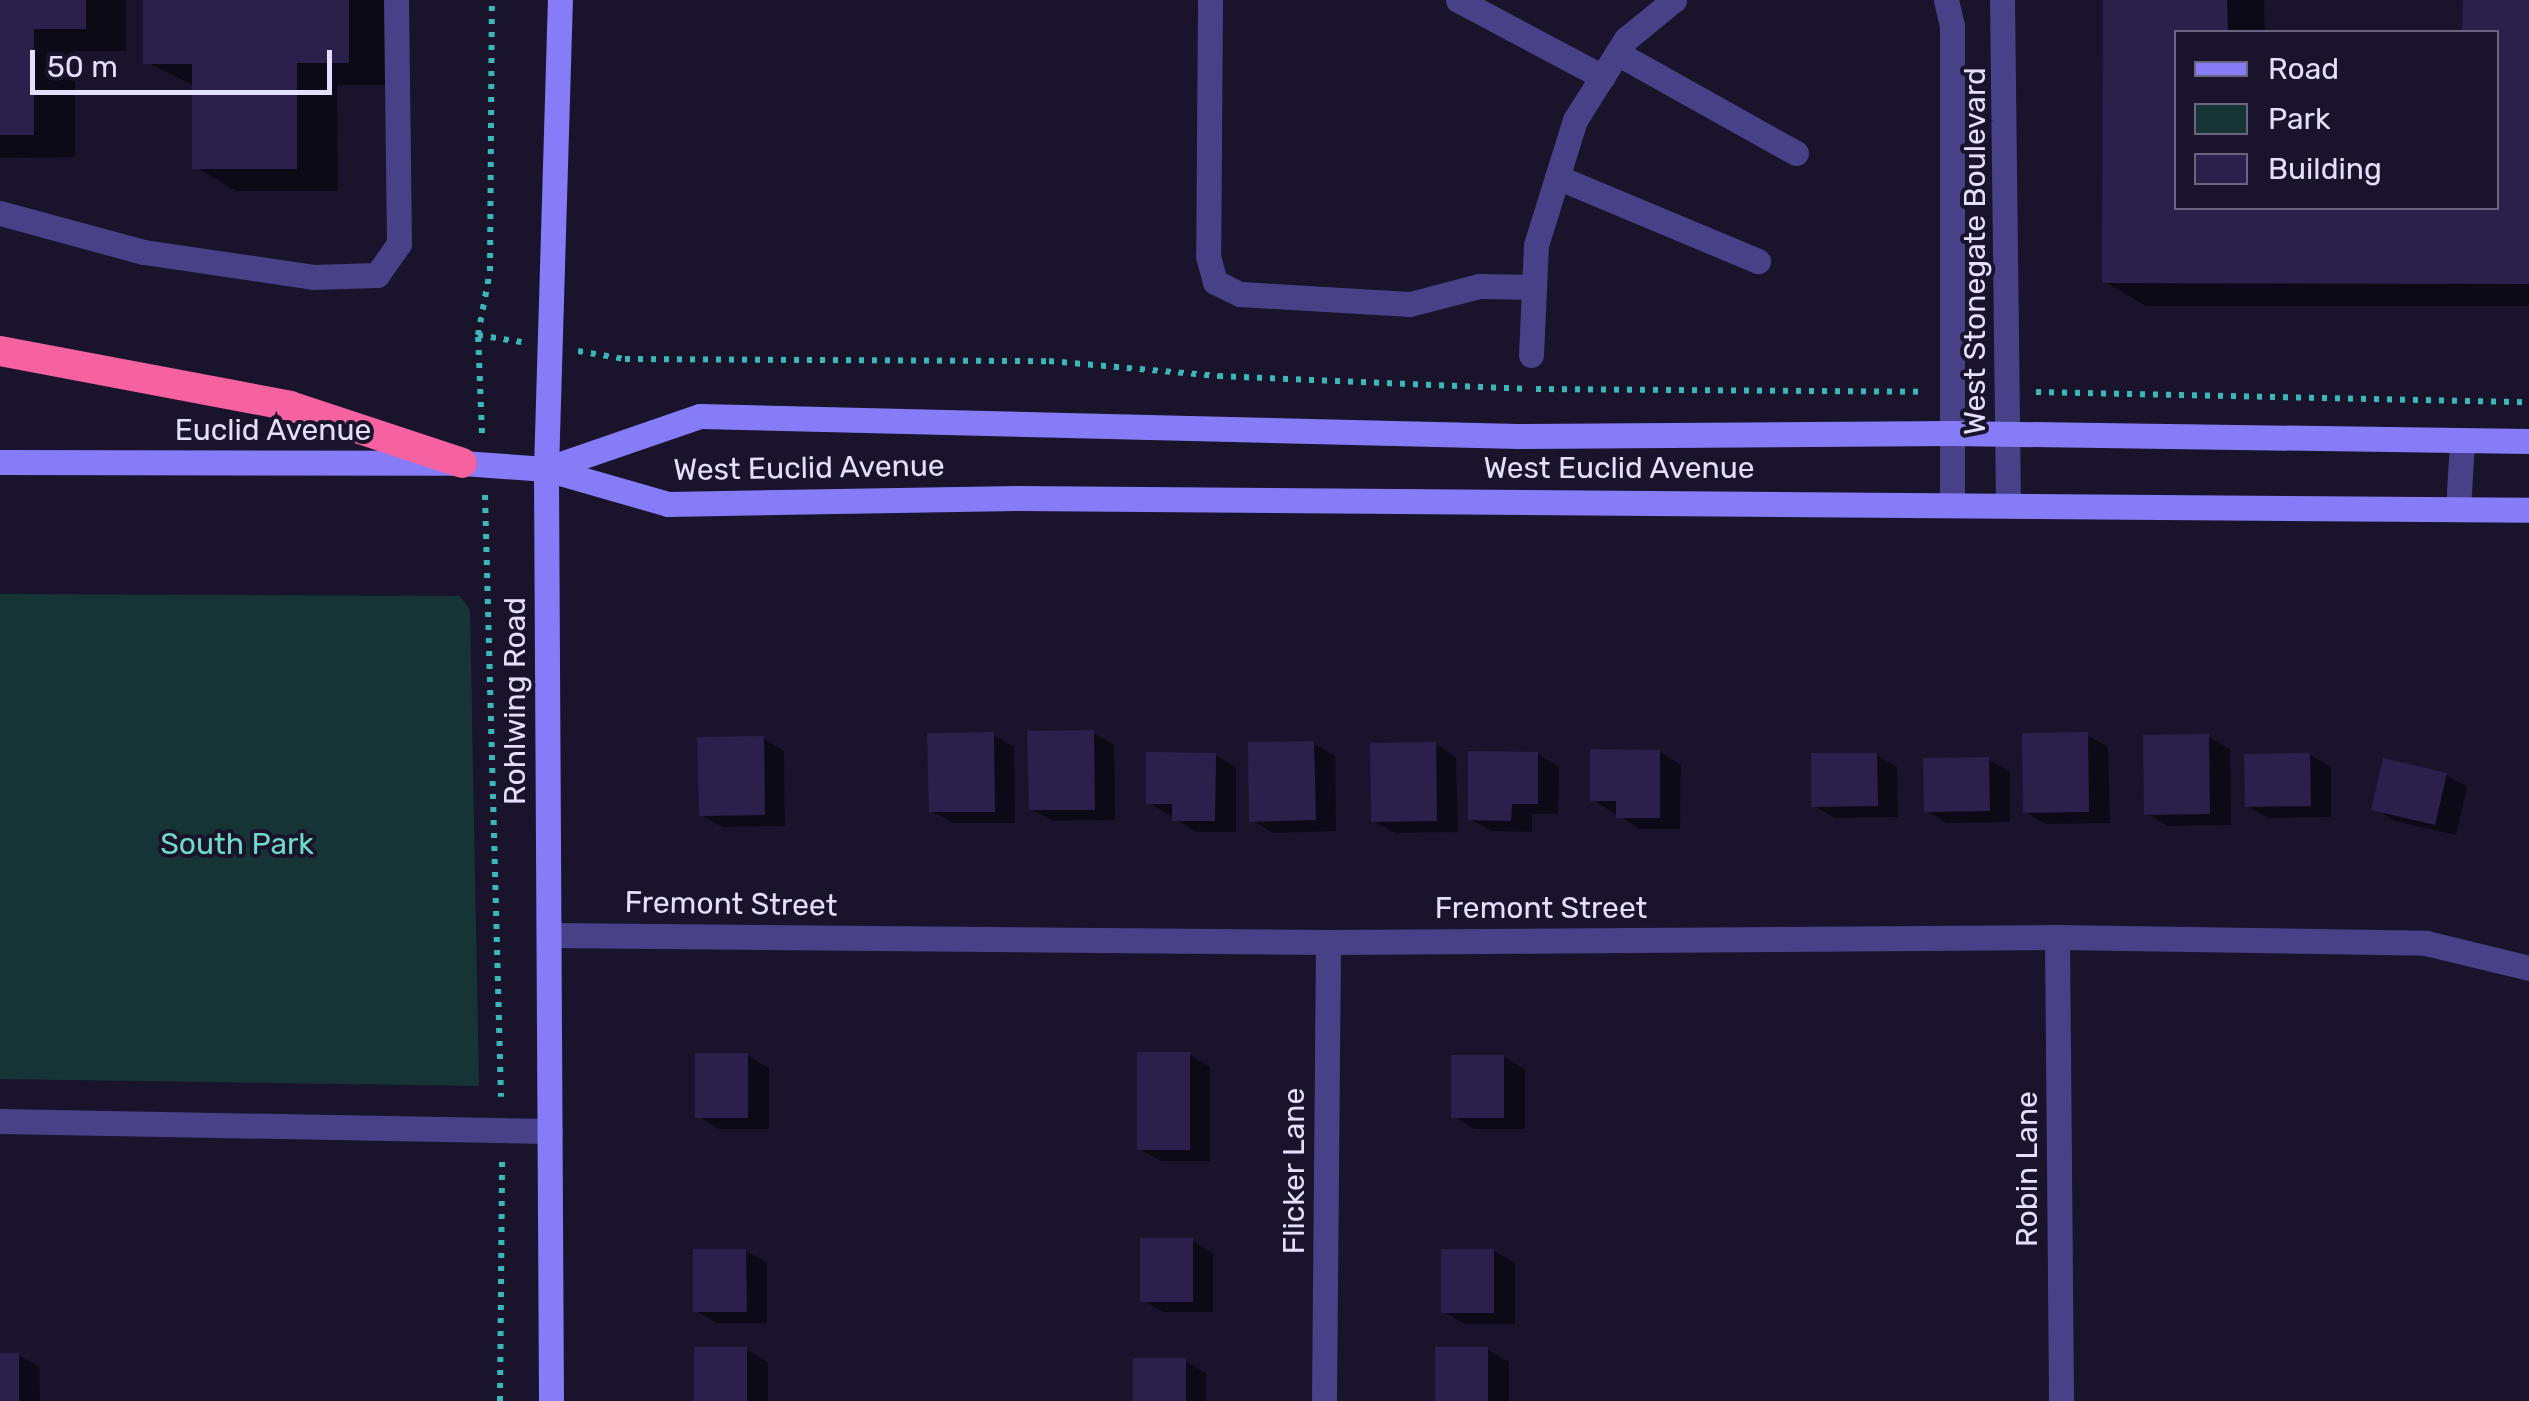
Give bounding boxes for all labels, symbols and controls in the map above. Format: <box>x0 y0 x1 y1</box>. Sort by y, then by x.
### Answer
scale bar <box>35 30 338 92</box>
legend <box>2174 30 2499 210</box>
text: 50 m <box>47 49 118 85</box>
text: Road <box>2268 51 2339 87</box>
street label: West Stonegate Boulevard <box>1957 67 1993 435</box>
text: Park <box>2268 101 2330 137</box>
text: Building <box>2268 151 2382 187</box>
street label: Euclid Avenue <box>174 412 372 448</box>
street label: West Euclid Avenue <box>673 448 945 488</box>
street label: West Euclid Avenue <box>1483 450 1755 486</box>
street label: Rohlwing Road <box>497 597 533 805</box>
park label: South Park <box>160 826 314 862</box>
street label: Fremont Street <box>624 884 838 924</box>
street label: Fremont Street <box>1435 890 1647 926</box>
street label: Flicker Lane <box>1276 1087 1312 1255</box>
street label: Robin Lane <box>2009 1091 2045 1247</box>

